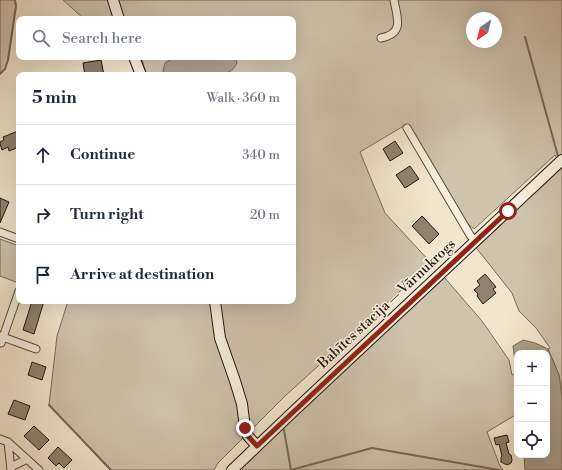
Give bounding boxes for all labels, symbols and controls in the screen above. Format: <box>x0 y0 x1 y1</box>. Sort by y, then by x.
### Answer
north arrow <box>466 12 502 48</box>
search box <box>16 16 296 60</box>
icon: search <box>30 27 52 49</box>
text: Search here <box>62 29 142 48</box>
text: 5 min <box>32 87 77 109</box>
text: Walk · 360 m <box>207 90 280 106</box>
icon: ahead <box>32 144 54 166</box>
text: Continue <box>70 145 135 164</box>
text: 340 m <box>242 147 280 163</box>
route start <box>499 202 517 220</box>
icon: right <box>32 204 54 226</box>
text: Turn right <box>70 205 144 224</box>
text: 20 m <box>250 207 280 223</box>
street label: Babītes stacija — Vārnukrogs <box>313 235 460 373</box>
icon: arrive <box>32 264 54 286</box>
text: Arrive at destination <box>70 265 214 284</box>
map controls <box>514 350 550 458</box>
button: + <box>514 350 550 386</box>
button: − <box>514 386 550 422</box>
route end <box>236 419 254 437</box>
button: locate <box>514 422 550 458</box>

